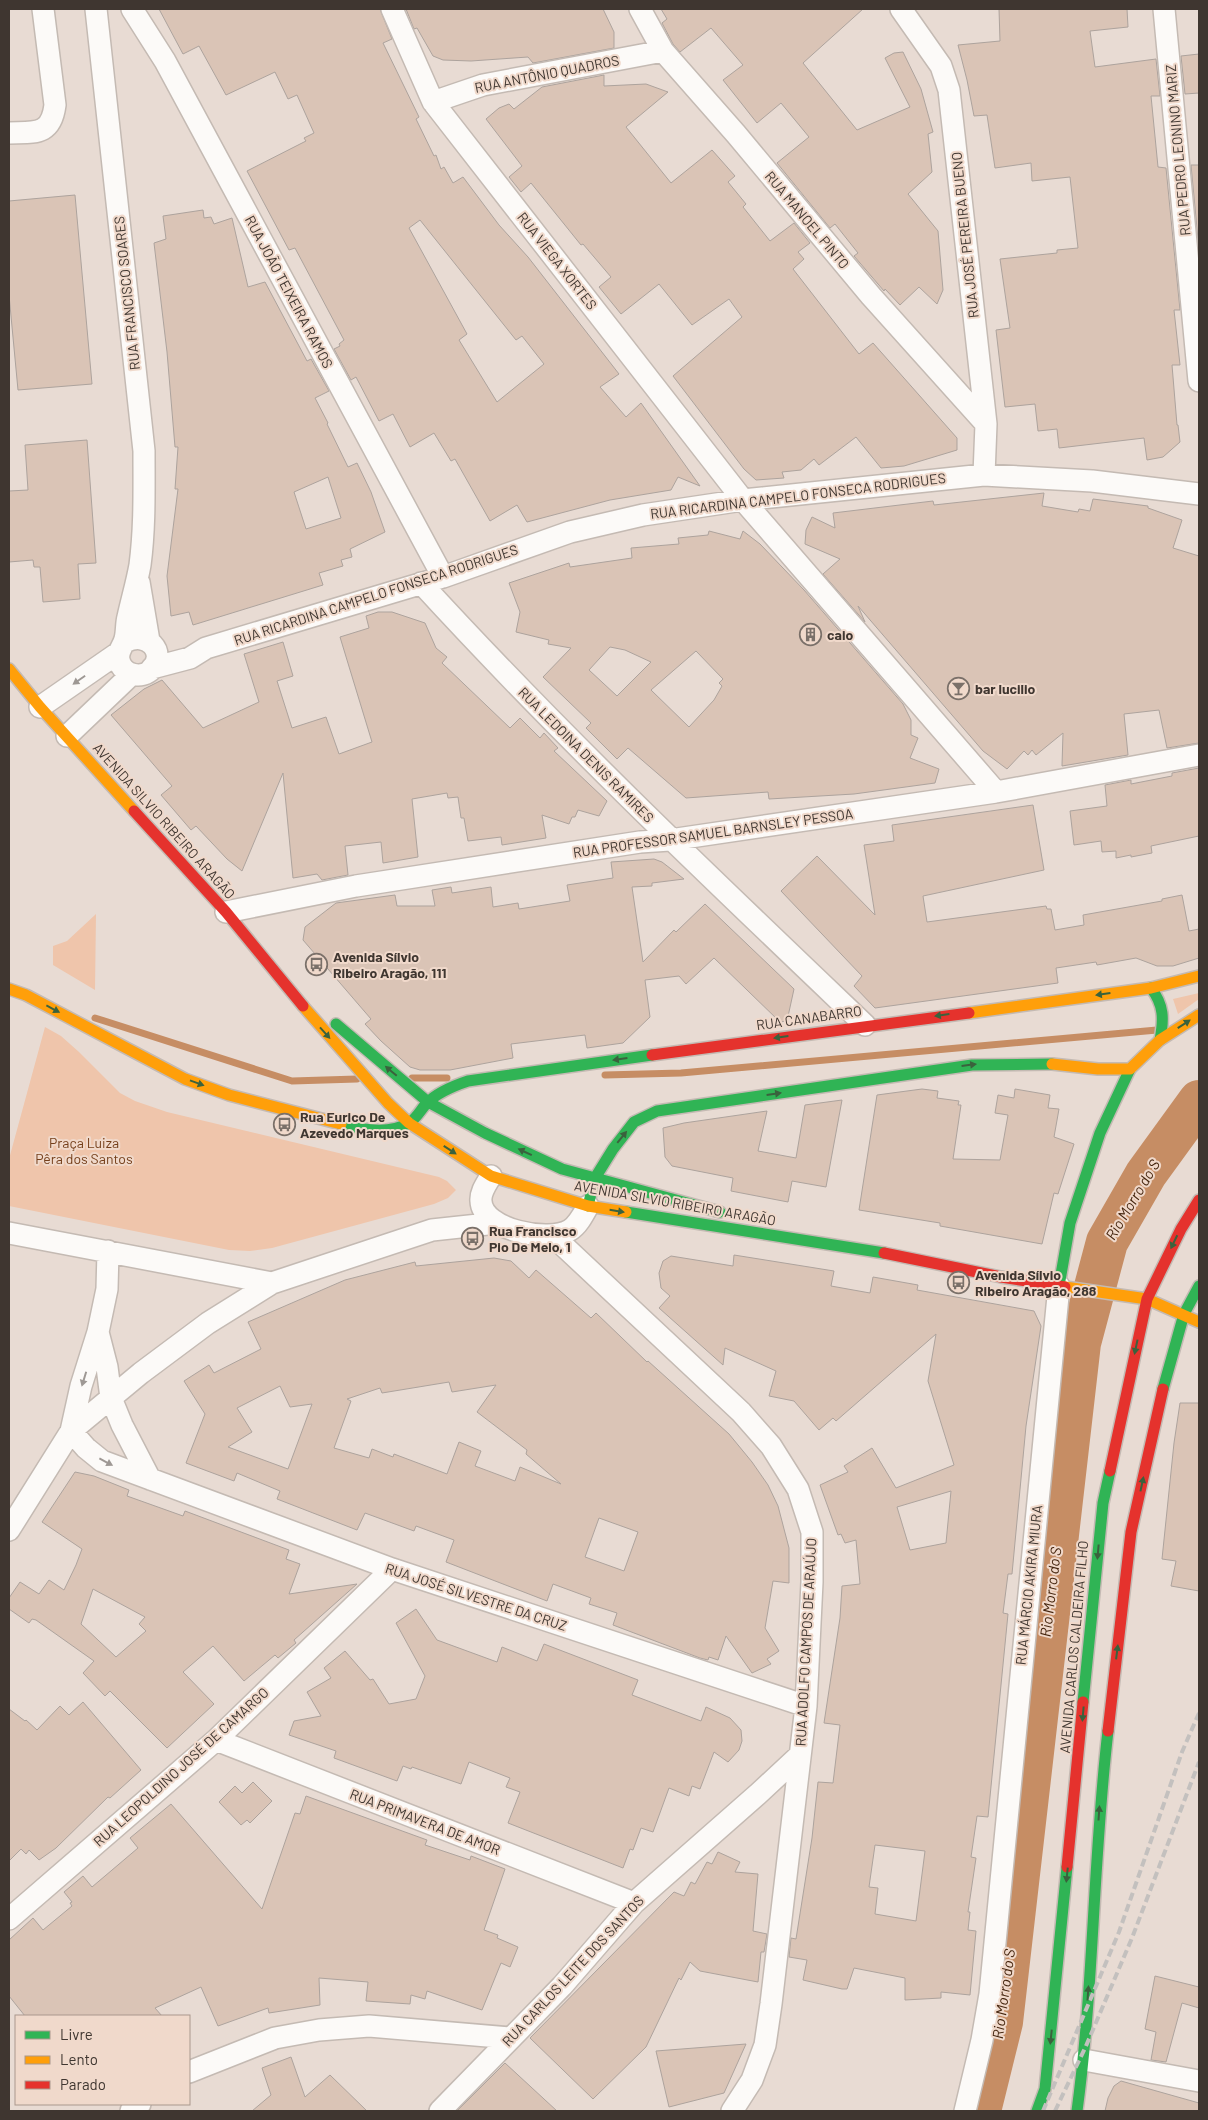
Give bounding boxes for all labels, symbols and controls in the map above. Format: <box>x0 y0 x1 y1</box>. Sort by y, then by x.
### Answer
street label: RUA ANTÔNIO QUADROS <box>473 51 621 96</box>
street label: RUA PEDRO LEONINO MARIZ <box>1162 64 1193 236</box>
street label: RUA JOSÉ PEREIRA BUENO <box>947 151 982 319</box>
street label: RUA MANOEL PINTO <box>762 167 853 272</box>
street label: RUA VIEGA XORTES <box>514 209 601 313</box>
street label: RUA JOÃO TEIXEIRA RAMOS <box>242 213 337 371</box>
street label: RUA FRANCISCO SOARES <box>110 215 143 371</box>
street label: RUA RICARDINA CAMPELO FONSECA RODRIGUES <box>649 469 947 522</box>
street label: RUA RICARDINA CAMPELO FONSECA RODRIGUES <box>232 540 520 649</box>
building icon: caio <box>799 623 823 647</box>
place label: caio <box>827 626 853 643</box>
one-way arrow <box>73 675 86 685</box>
bar icon: bar lucilio <box>947 677 971 701</box>
place label: bar lucilio <box>975 680 1036 697</box>
street label: RUA LEDOINA DENIS RAMIRES <box>515 683 658 826</box>
street label: AVENIDA SILVIO RIBEIRO ARAGÃO <box>90 739 239 902</box>
street label: RUA PROFESSOR SAMUEL BARNSLEY PESSOA <box>572 804 855 861</box>
place label: Avenida Sílvio Ribeiro Aragão, 111 <box>333 948 446 981</box>
bus stop icon: Avenida Sílvio Ribeiro Aragão, 111 <box>305 953 329 977</box>
one-way arrow <box>1095 990 1111 998</box>
street label: RUA CANABARRO <box>755 1002 863 1033</box>
one-way arrow <box>46 1005 60 1013</box>
one-way arrow <box>934 1011 950 1019</box>
one-way arrow <box>1178 1020 1191 1029</box>
one-way arrow <box>319 1026 331 1038</box>
one-way arrow <box>773 1033 789 1041</box>
one-way arrow <box>612 1056 628 1064</box>
one-way arrow <box>961 1061 977 1069</box>
one-way arrow <box>385 1065 398 1076</box>
one-way arrow <box>190 1080 205 1087</box>
one-way arrow <box>766 1090 782 1098</box>
place label: Rua Eurico De Azevedo Marques <box>300 1108 409 1141</box>
bus stop icon: Rua Eurico De Azevedo Marques <box>272 1113 296 1137</box>
one-way arrow <box>617 1131 628 1144</box>
park label: Praça Luiza Pêra dos Santos <box>35 1134 133 1167</box>
one-way arrow <box>443 1145 457 1154</box>
one-way arrow <box>518 1147 532 1155</box>
water label: Rio Morro do S <box>1101 1156 1163 1243</box>
street label: AVENIDA SILVIO RIBEIRO ARAGÃO <box>573 1176 777 1229</box>
one-way arrow <box>610 1207 626 1215</box>
place label: Rua Francisco Pio De Melo, 1 <box>489 1222 577 1255</box>
bus stop icon: Rua Francisco Pio De Melo, 1 <box>461 1227 485 1251</box>
one-way arrow <box>1170 1235 1178 1249</box>
place label: Avenida Sílvio Ribeiro Aragão, 288 <box>975 1266 1097 1299</box>
bus stop icon: Avenida Sílvio Ribeiro Aragão, 288 <box>947 1271 971 1295</box>
one-way arrow <box>1132 1339 1140 1355</box>
one-way arrow <box>79 1371 87 1386</box>
one-way arrow <box>98 1458 113 1466</box>
one-way arrow <box>1138 1476 1146 1492</box>
street label: RUA MÁRCIO AKIRA MIURA <box>1012 1504 1045 1666</box>
street label: RUA ADOLFO CAMPOS DE ARAÚJO <box>792 1537 819 1747</box>
street label: AVENIDA CARLOS CALDEIRA FILHO <box>1056 1540 1091 1754</box>
one-way arrow <box>1094 1544 1102 1560</box>
water label: Rio Morro do S <box>1036 1545 1065 1638</box>
street label: RUA JOSÉ SILVESTRE DA CRUZ <box>383 1559 569 1634</box>
one-way arrow <box>1113 1644 1121 1660</box>
street label: RUA LEOPOLDINO JOSÉ DE CAMARGO <box>90 1684 272 1850</box>
one-way arrow <box>1079 1706 1087 1722</box>
street label: RUA PRIMAVERA DE AMOR <box>348 1785 503 1858</box>
one-way arrow <box>1096 1805 1104 1821</box>
one-way arrow <box>1063 1868 1071 1884</box>
street label: RUA CARLOS LEITE DOS SANTOS <box>498 1892 647 2050</box>
water label: Rio Morro do S <box>988 1947 1018 2040</box>
one-way arrow <box>1085 1985 1093 2001</box>
legend <box>15 2015 190 2105</box>
text: Livre <box>60 2025 93 2043</box>
one-way arrow <box>1047 2029 1055 2045</box>
text: Lento <box>60 2050 98 2068</box>
text: Parado <box>60 2075 106 2093</box>

